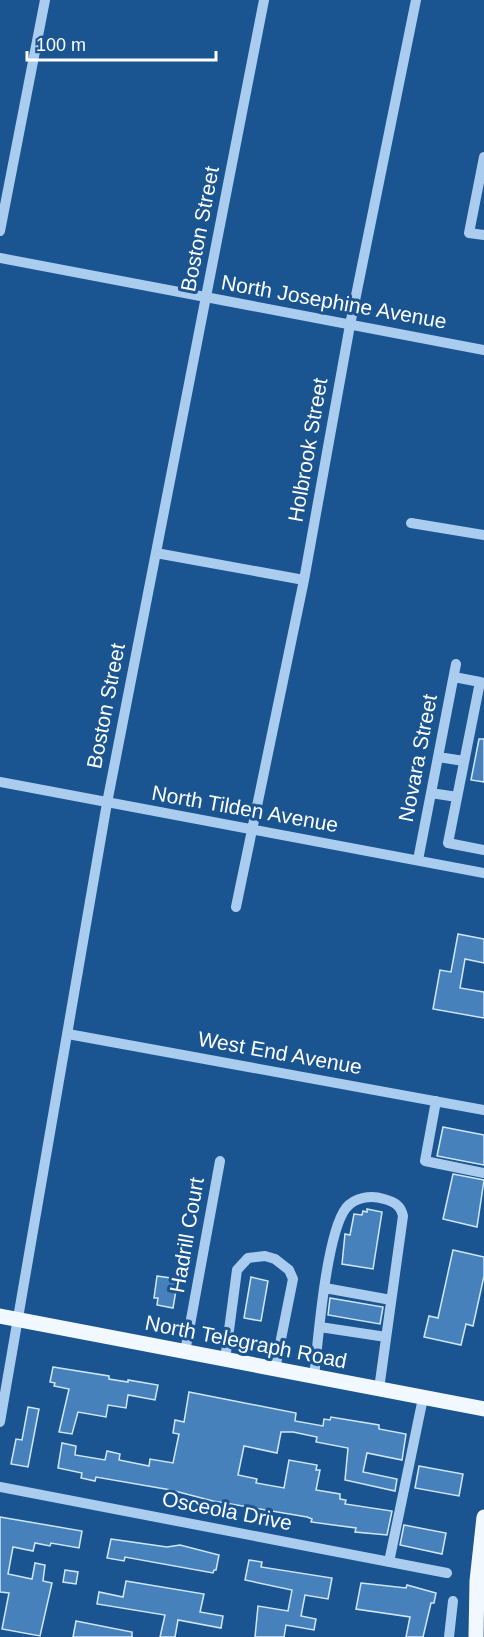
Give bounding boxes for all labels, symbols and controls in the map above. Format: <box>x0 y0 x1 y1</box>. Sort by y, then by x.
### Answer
scale bar <box>27 24 216 62</box>
text: 100 m <box>36 35 86 55</box>
street label: Boston Street <box>176 164 223 294</box>
street label: North Josephine Avenue <box>220 270 449 333</box>
street label: Holbrook Street <box>284 376 332 524</box>
street label: Boston Street <box>82 641 129 771</box>
street label: Novara Street <box>394 692 441 824</box>
street label: North Tilden Avenue <box>150 781 340 836</box>
street label: West End Avenue <box>196 1027 364 1078</box>
street label: Hadrill Court <box>165 1175 208 1294</box>
street label: North Telegraph Road <box>143 1311 349 1372</box>
street label: Osceola Drive <box>160 1487 294 1534</box>

